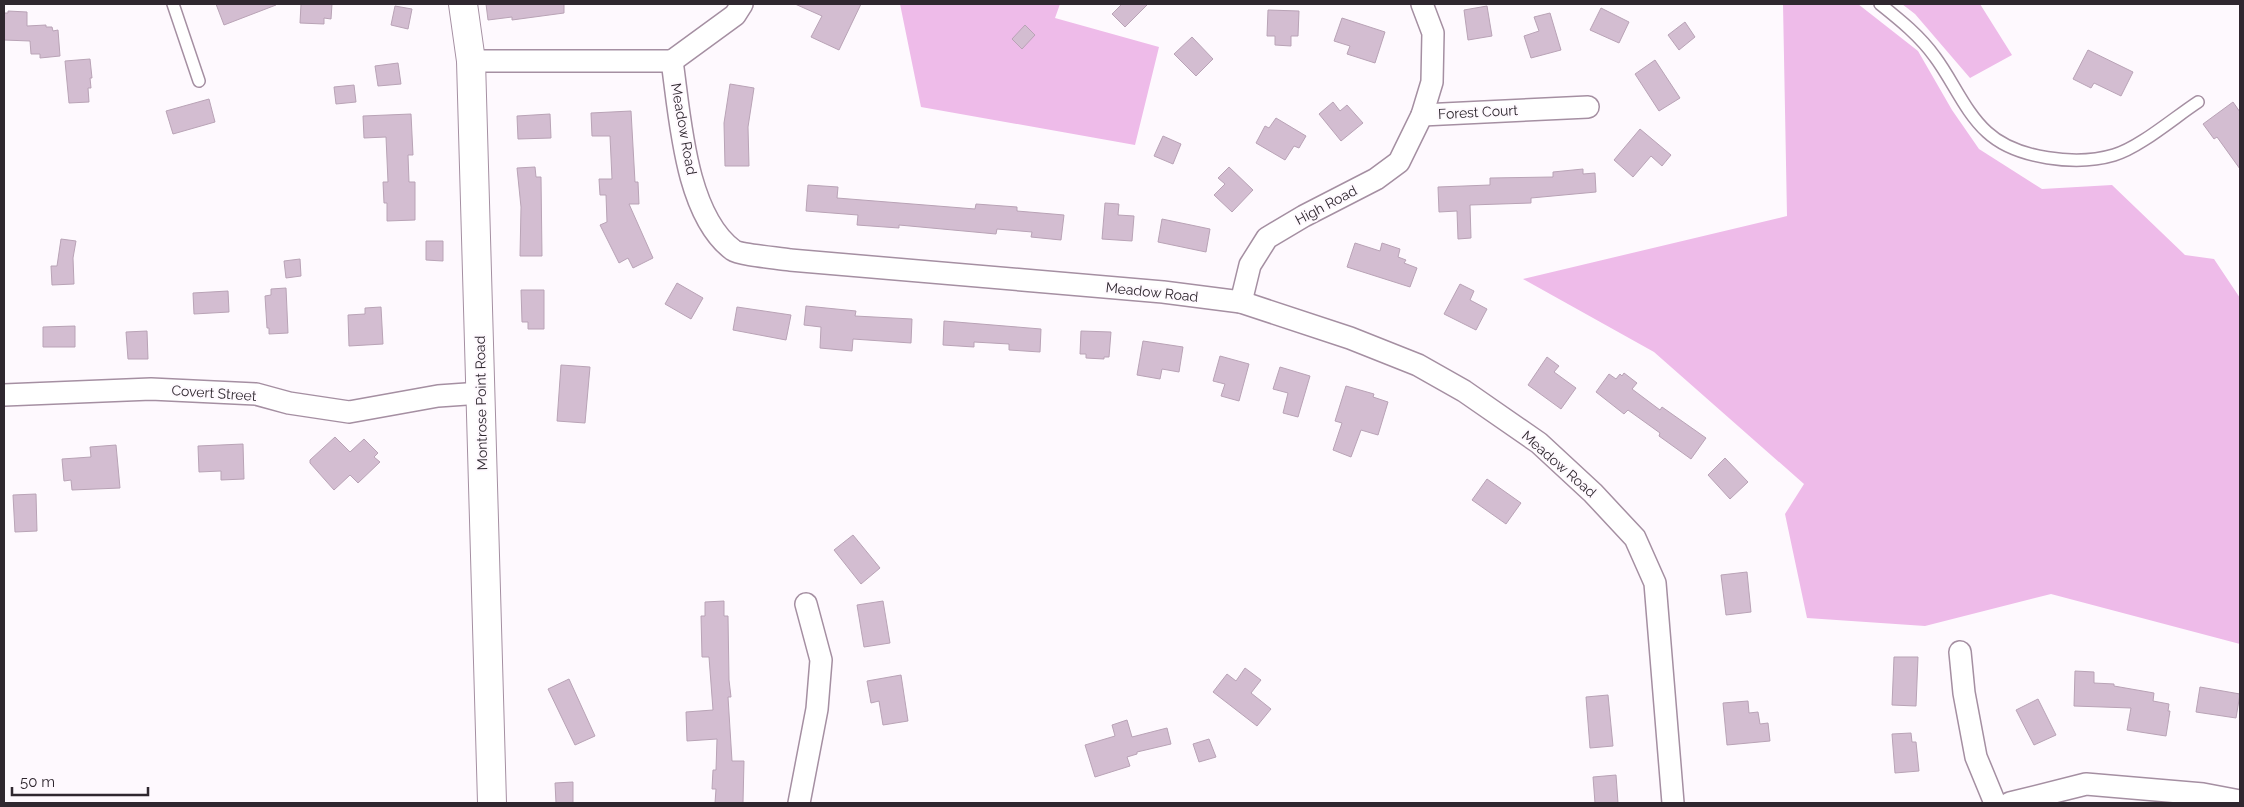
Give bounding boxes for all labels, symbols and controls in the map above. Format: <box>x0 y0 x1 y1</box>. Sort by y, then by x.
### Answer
street label: Meadow Road <box>668 82 700 176</box>
street label: Forest Court <box>1438 102 1519 122</box>
street label: High Road <box>1293 182 1359 228</box>
street label: Meadow Road <box>1105 279 1199 305</box>
street label: Montrose Point Road <box>472 336 490 470</box>
street label: Covert Street <box>171 382 257 404</box>
street label: Meadow Road <box>1519 427 1599 501</box>
scale bar <box>12 764 149 796</box>
text: 50 m <box>20 773 55 791</box>

